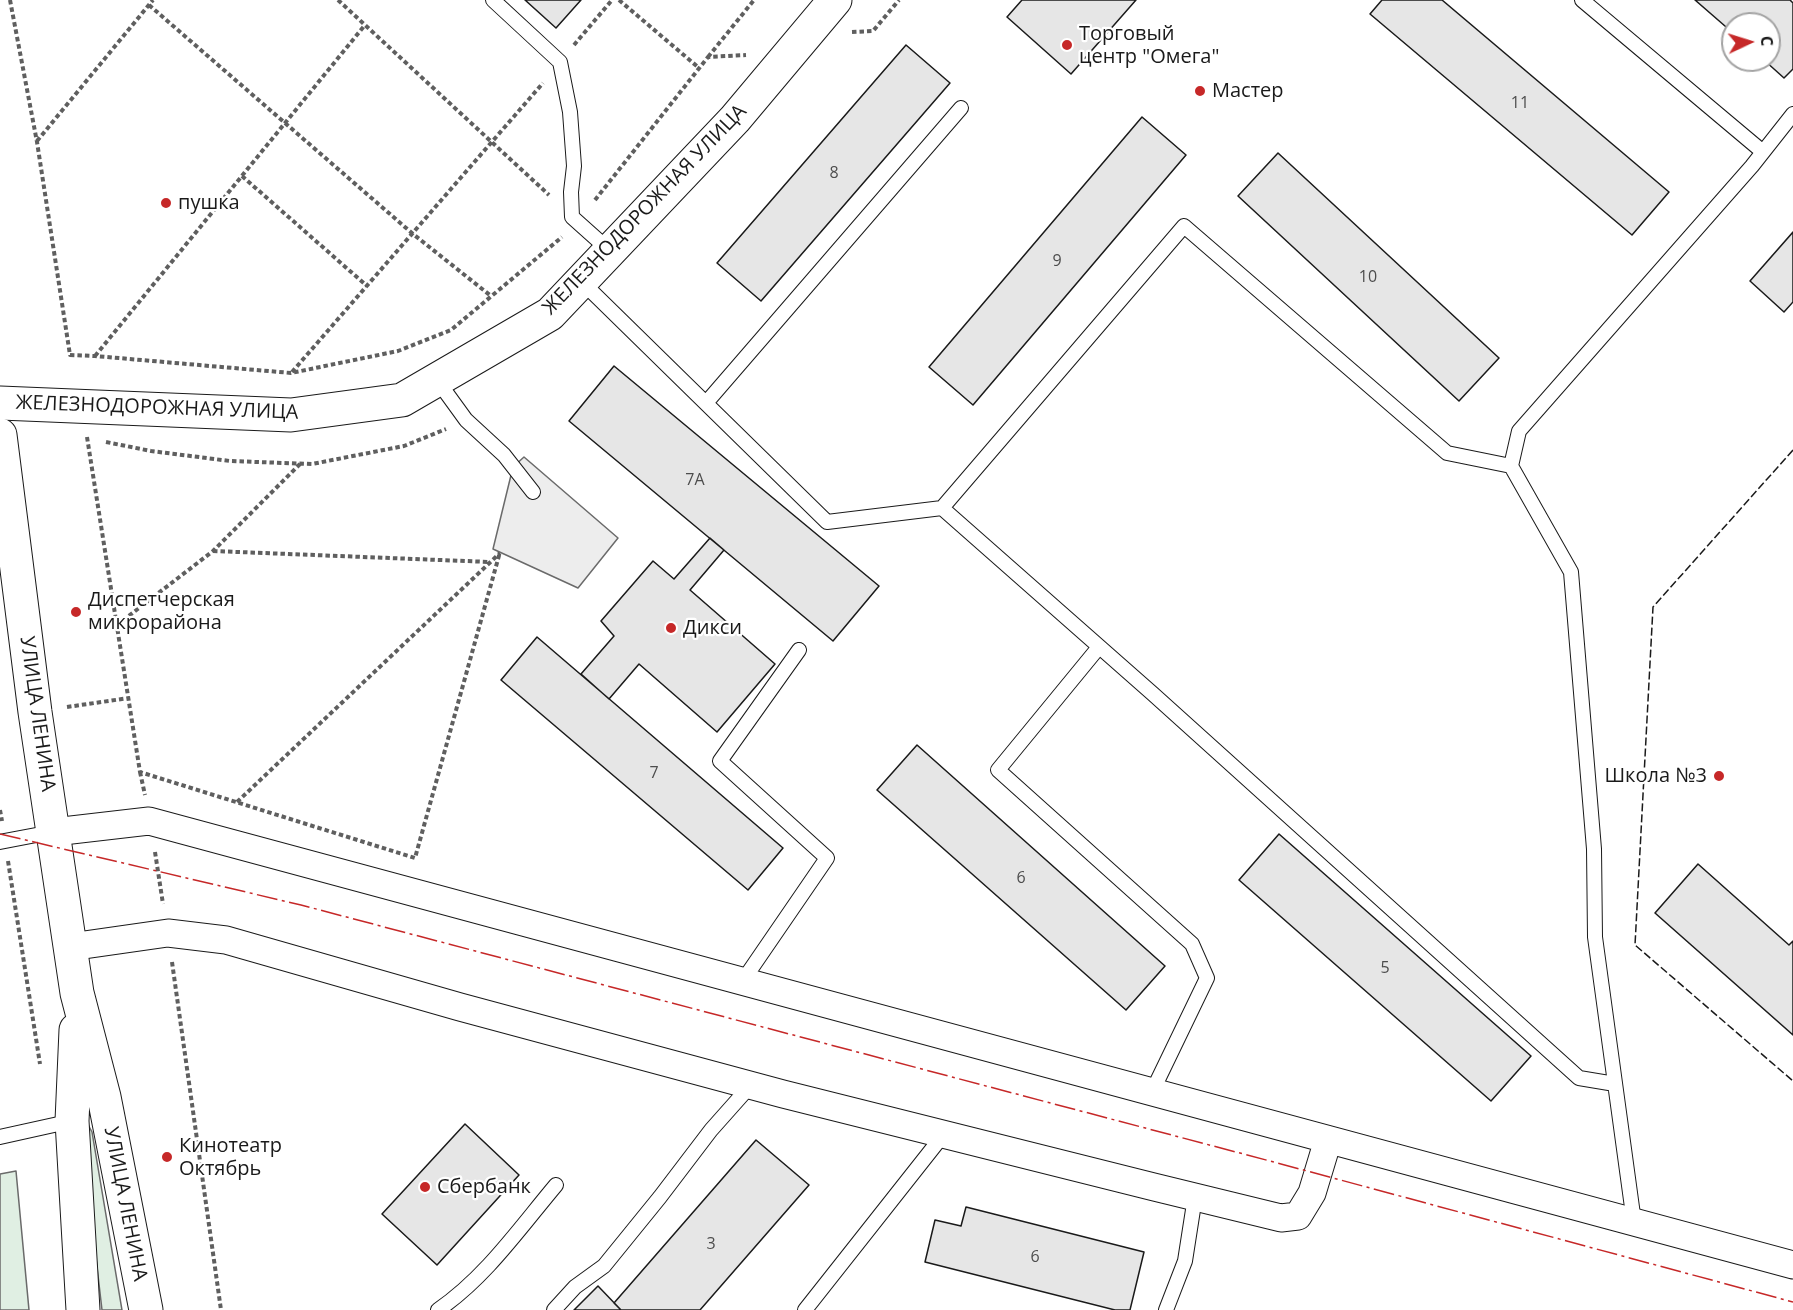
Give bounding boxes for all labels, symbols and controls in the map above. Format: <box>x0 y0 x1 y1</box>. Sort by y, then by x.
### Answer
north arrow <box>1721 12 1781 72</box>
place label: Торговый центр "Омега" <box>1079 22 1219 69</box>
text: С <box>1756 35 1778 47</box>
marker: Торговый центр "Омега" <box>1060 38 1074 52</box>
place label: Мастер <box>1212 79 1284 103</box>
marker: Мастер <box>1193 84 1207 98</box>
house number: 11 <box>1511 93 1529 113</box>
street label: ЖЕЛЕЗНОДОРОЖНАЯ УЛИЦА <box>538 100 752 320</box>
house number: 8 <box>829 163 839 183</box>
place label: пушка <box>178 191 240 215</box>
marker: пушка <box>159 196 173 210</box>
house number: 9 <box>1052 251 1062 271</box>
house number: 10 <box>1359 267 1377 287</box>
street label: ЖЕЛЕЗНОДОРОЖНАЯ УЛИЦА <box>15 391 299 425</box>
house number: 7А <box>685 470 705 490</box>
place label: Диспетчерская микрорайона <box>88 588 235 635</box>
marker: Диспетчерская микрорайона <box>69 605 83 619</box>
place label: Дикси <box>683 616 742 640</box>
marker: Дикси <box>664 621 678 635</box>
street label: УЛИЦА ЛЕНИНА <box>14 635 60 793</box>
house number: 7 <box>649 763 659 783</box>
place label: Школа №3 <box>1604 764 1707 788</box>
marker: Школа №3 <box>1712 769 1726 783</box>
house number: 6 <box>1016 868 1026 888</box>
house number: 5 <box>1380 958 1390 978</box>
street label: УЛИЦА ЛЕНИНА <box>98 1125 152 1283</box>
place label: Кинотеатр Октябрь <box>179 1134 282 1181</box>
marker: Кинотеатр Октябрь <box>160 1150 174 1164</box>
place label: Сбербанк <box>437 1175 531 1199</box>
marker: Сбербанк <box>418 1180 432 1194</box>
house number: 3 <box>706 1234 716 1254</box>
house number: 6 <box>1030 1247 1040 1267</box>

